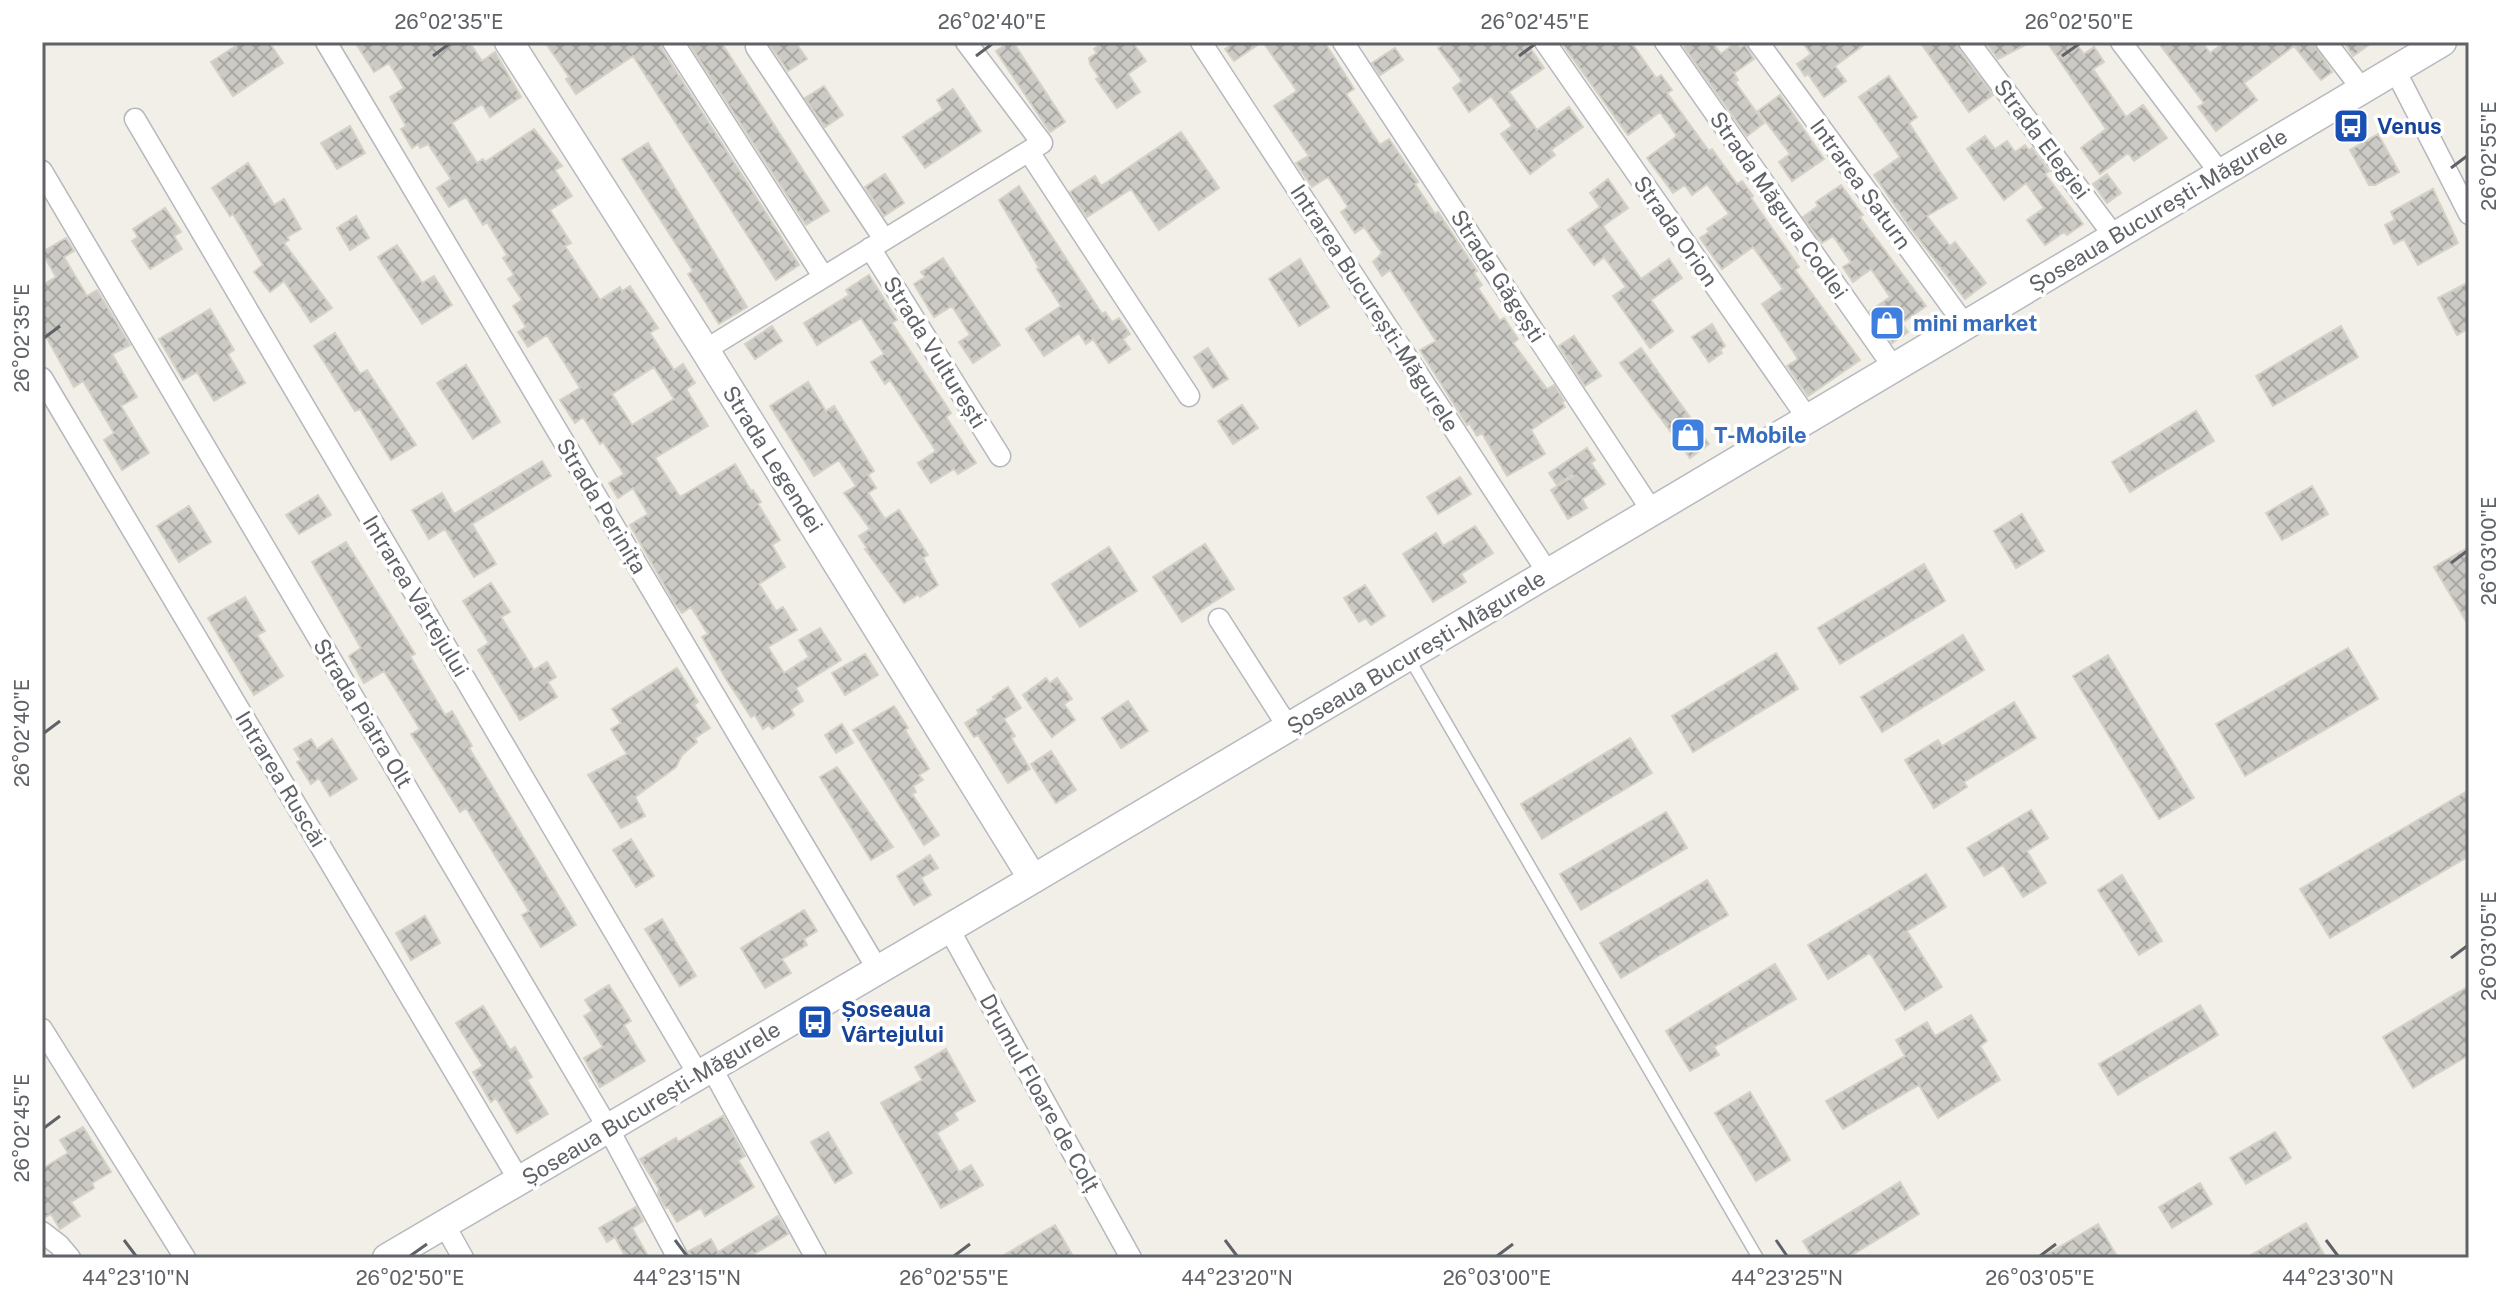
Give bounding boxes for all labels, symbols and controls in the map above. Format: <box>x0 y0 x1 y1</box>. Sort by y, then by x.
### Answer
text: 26°02'35"E <box>394 10 504 34</box>
text: 26°02'40"E <box>938 10 1046 34</box>
text: 26°02'45"E <box>1481 10 1589 34</box>
text: 26°02'50"E <box>2025 10 2133 34</box>
street label: Strada Elegiei <box>1989 74 2095 204</box>
text: 26°02'55"E <box>2477 101 2501 211</box>
street label: Strada Măgura Codlei <box>1705 107 1853 303</box>
bus stop icon: Venus <box>2332 107 2370 145</box>
place label: Venus <box>2377 113 2442 139</box>
street label: Intrarea Saturn <box>1805 114 1917 254</box>
street label: Șoseaua București-Măgurele <box>2024 122 2292 298</box>
street label: Strada Orion <box>1628 171 1724 291</box>
street label: Intrarea București-Măgurele <box>1285 180 1465 436</box>
street label: Strada Găgești <box>1445 205 1551 347</box>
street label: Strada Vulturești <box>878 271 992 433</box>
text: 26°02'35"E <box>10 283 34 393</box>
shop icon: mini market <box>1868 304 1906 342</box>
place label: mini market <box>1913 310 2037 336</box>
street label: Strada Legendei <box>717 381 829 537</box>
shop icon: T-Mobile <box>1669 416 1707 454</box>
place label: T-Mobile <box>1714 422 1807 448</box>
street label: Strada Perinița <box>551 434 653 578</box>
text: 26°03'00"E <box>2477 497 2501 605</box>
street label: Intrarea Vârtejului <box>358 511 474 681</box>
street label: Șoseaua București-Măgurele <box>1282 564 1550 740</box>
street label: Strada Piatra Olt <box>308 634 418 792</box>
text: 26°02'40"E <box>10 679 34 787</box>
street label: Intrarea Ruscăi <box>230 706 332 852</box>
text: 26°03'05"E <box>2477 891 2501 1001</box>
street label: Drumul Floare de Colț <box>975 989 1105 1197</box>
place label: Șoseaua Vârtejului <box>841 996 944 1047</box>
bus stop icon: Șoseaua Vârtejului <box>796 1003 834 1041</box>
street label: Șoseaua București-Măgurele <box>517 1015 785 1191</box>
text: 26°02'45"E <box>10 1074 34 1182</box>
text: 44°23'10"N <box>82 1266 190 1290</box>
text: 26°02'50"E <box>356 1266 464 1290</box>
text: 44°23'15"N <box>633 1266 741 1290</box>
text: 26°02'55"E <box>899 1266 1009 1290</box>
text: 44°23'20"N <box>1181 1266 1293 1290</box>
text: 26°03'00"E <box>1443 1266 1551 1290</box>
text: 44°23'25"N <box>1731 1266 1843 1290</box>
text: 26°03'05"E <box>1985 1266 2095 1290</box>
text: 44°23'30"N <box>2282 1266 2394 1290</box>

